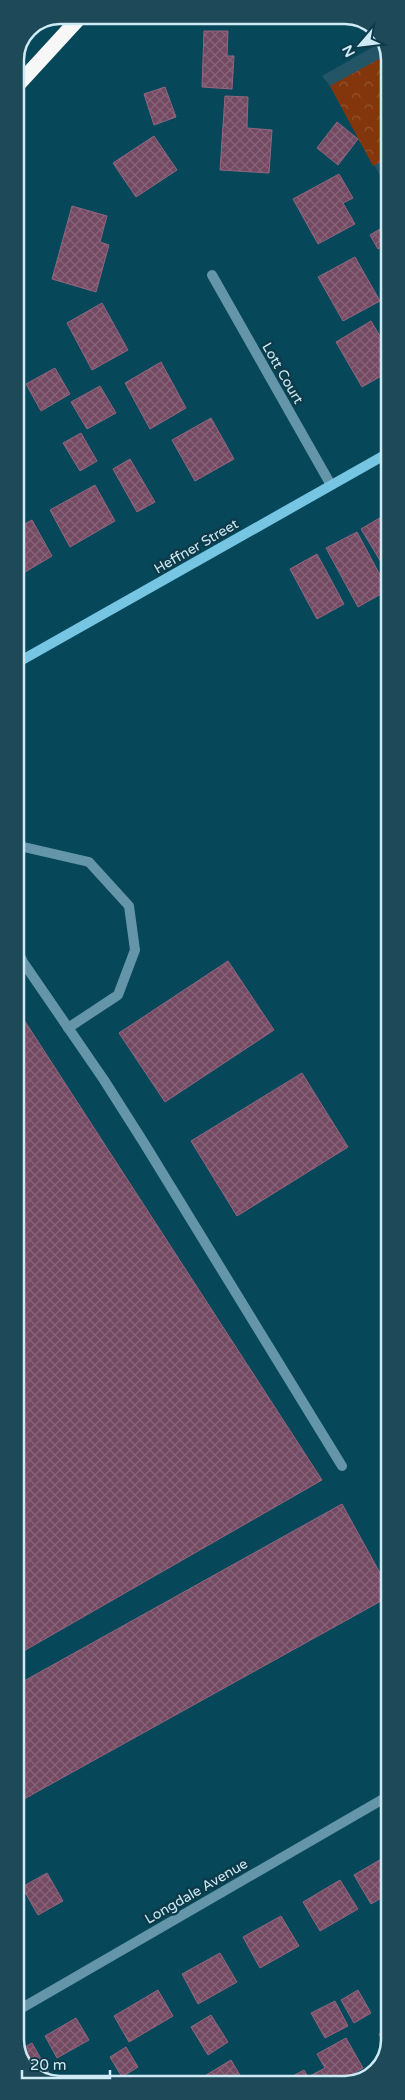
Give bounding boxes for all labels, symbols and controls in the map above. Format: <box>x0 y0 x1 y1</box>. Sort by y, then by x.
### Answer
north arrow <box>335 20 385 70</box>
text: N <box>339 42 359 60</box>
street label: Lott Court <box>258 340 307 408</box>
street label: Heffner Street <box>151 515 242 577</box>
street label: Longdale Avenue <box>142 1855 251 1928</box>
scale bar <box>22 2048 110 2080</box>
text: 20 m <box>30 2056 67 2074</box>

